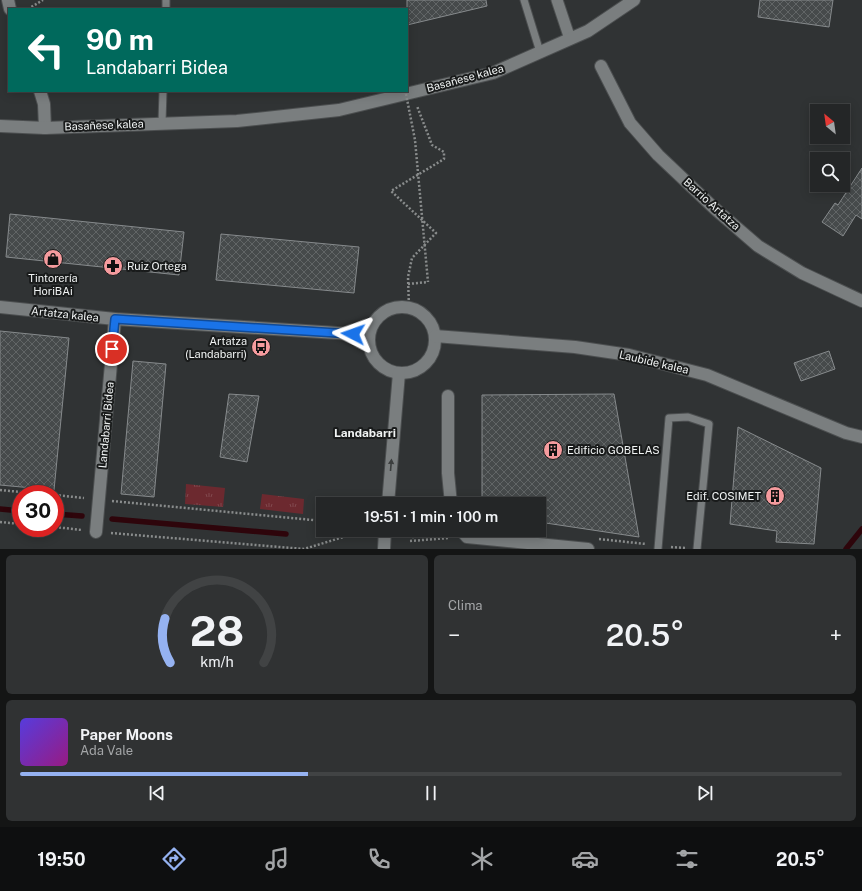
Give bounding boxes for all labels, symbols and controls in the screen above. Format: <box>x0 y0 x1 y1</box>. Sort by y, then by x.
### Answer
text: 90 m <box>86 23 154 56</box>
icon: left <box>20 24 72 76</box>
text: Landabarri Bidea <box>86 57 228 78</box>
street label: Basañese kalea <box>425 62 505 94</box>
north arrow <box>810 104 850 144</box>
map controls <box>810 104 850 192</box>
street label: Basañese kalea <box>64 118 144 132</box>
button: search <box>810 152 850 192</box>
street label: Barrio Artatza <box>681 176 743 232</box>
shop icon: Tintorería HoriBAi <box>42 248 64 270</box>
pharmacy icon: Ruiz Ortega <box>102 255 124 277</box>
place label: Ruiz Ortega <box>127 260 187 272</box>
place label: Tintorería HoriBAi <box>28 272 78 297</box>
street label: Artatza kalea <box>31 304 99 324</box>
position arrow <box>332 313 374 355</box>
pin <box>95 332 129 366</box>
place label: Artatza (Landabarri) <box>185 335 247 360</box>
bus stop icon: Artatza (Landabarri) <box>250 336 272 358</box>
icon: arrive <box>101 338 123 360</box>
street label: Laubide kalea <box>618 348 690 376</box>
street label: Landabarri Bidea <box>96 381 116 469</box>
district label: Landabarri <box>334 426 396 440</box>
building icon: Edificio GOBELAS <box>542 439 564 461</box>
place label: Edificio GOBELAS <box>567 444 660 456</box>
one-way arrow <box>388 459 394 471</box>
speed limit sign: 30 <box>12 485 64 537</box>
building icon: Edif. COSIMET <box>764 485 786 507</box>
place label: Edif. COSIMET <box>686 490 761 502</box>
text: 19:51 · 1 min · 100 m <box>364 508 498 525</box>
text: Clima <box>448 598 483 613</box>
text: 28 <box>190 605 244 654</box>
text: 20.5° <box>606 617 684 653</box>
text: − <box>448 622 460 648</box>
text: + <box>830 622 842 648</box>
text: km/h <box>200 652 234 669</box>
text: Paper Moons <box>80 726 173 743</box>
text: Ada Vale <box>80 743 133 758</box>
icon: previous <box>146 782 168 804</box>
icon: pause <box>420 782 442 804</box>
icon: next <box>694 782 716 804</box>
icon: directions <box>160 845 188 873</box>
icon: music <box>263 845 291 873</box>
icon: phone <box>365 845 393 873</box>
icon: climate <box>468 845 496 873</box>
icon: car <box>571 845 599 873</box>
icon: filters <box>673 845 701 873</box>
text: 19:50 <box>37 849 86 870</box>
text: 20.5° <box>776 849 825 870</box>

